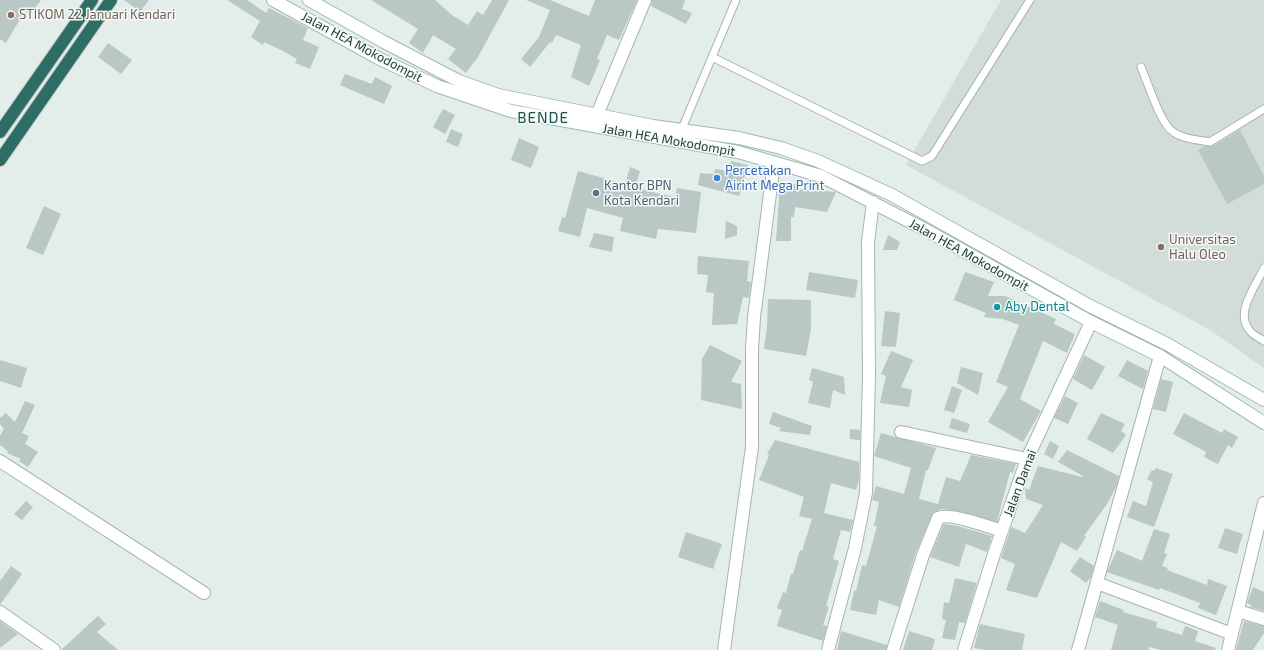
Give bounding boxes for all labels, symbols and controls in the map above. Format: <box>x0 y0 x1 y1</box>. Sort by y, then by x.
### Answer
place label: STIKOM 22 Januari Kendari <box>19 7 175 23</box>
street label: Jalan HEA Mokodompit <box>299 9 425 85</box>
marker: STIKOM 22 Januari Kendari <box>6 10 16 20</box>
district label: BENDE <box>517 109 569 127</box>
street label: Jalan HEA Mokodompit <box>601 121 737 159</box>
place label: Percetakan Airint Mega Print <box>725 163 824 194</box>
marker: Percetakan Airint Mega Print <box>712 173 722 183</box>
place label: Kantor BPN Kota Kendari <box>604 178 679 209</box>
marker: Kantor BPN Kota Kendari <box>591 188 601 198</box>
street label: Jalan HEA Mokodompit <box>906 216 1032 294</box>
place label: Universitas Halu Oleo <box>1169 232 1236 263</box>
marker: Universitas Halu Oleo <box>1156 242 1166 252</box>
place label: Aby Dental <box>1005 299 1069 315</box>
marker: Aby Dental <box>992 302 1002 312</box>
street label: Jalan Damai <box>1000 447 1040 519</box>

